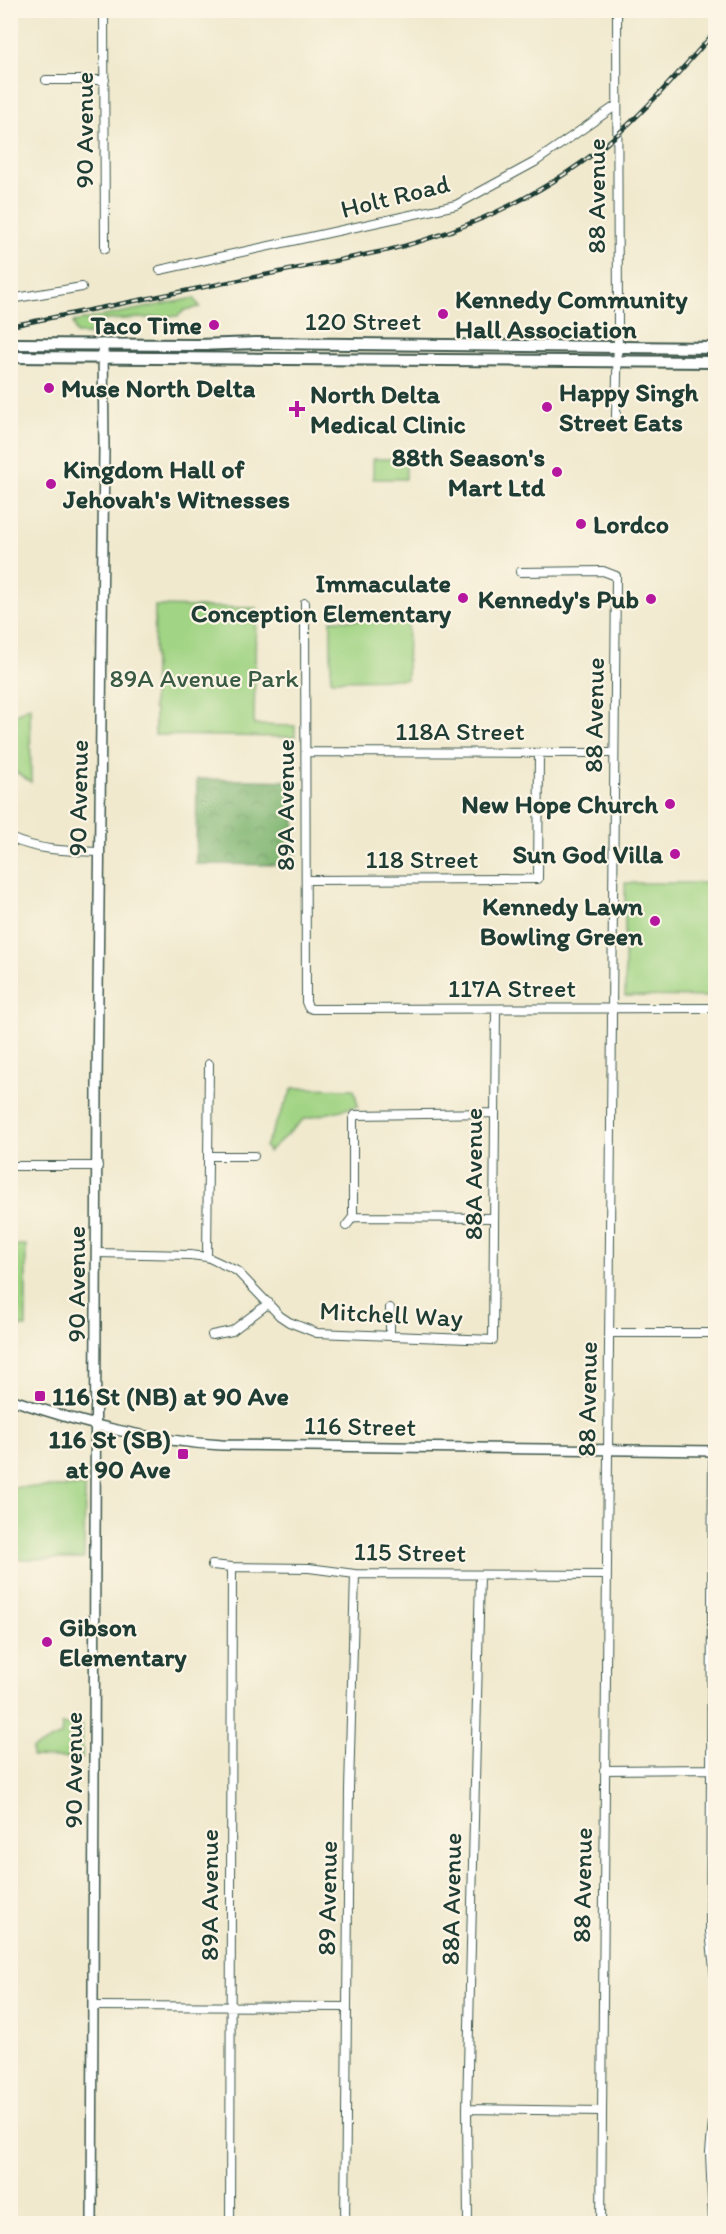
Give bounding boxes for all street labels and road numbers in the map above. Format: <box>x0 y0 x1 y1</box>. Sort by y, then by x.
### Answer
street label: 90 Avenue <box>68 72 100 188</box>
street label: 88 Avenue <box>580 138 612 254</box>
street label: Holt Road <box>337 167 453 225</box>
street label: 120 Street <box>305 305 421 337</box>
street label: 88 Avenue <box>577 657 611 773</box>
street label: 118A Street <box>395 715 525 747</box>
street label: 90 Avenue <box>61 739 95 857</box>
street label: 89A Avenue <box>269 739 301 871</box>
street label: 118 Street <box>366 843 479 875</box>
street label: 117A Street <box>448 972 576 1004</box>
street label: 88A Avenue <box>457 1108 489 1240</box>
street label: 90 Avenue <box>60 1226 92 1342</box>
street label: Mitchell Way <box>319 1294 463 1334</box>
street label: 88 Avenue <box>570 1341 604 1457</box>
street label: 116 Street <box>304 1409 417 1443</box>
street label: 115 Street <box>354 1535 467 1569</box>
street label: 90 Avenue <box>57 1712 89 1828</box>
street label: 88 Avenue <box>565 1827 599 1943</box>
street label: 89A Avenue <box>193 1829 225 1961</box>
street label: 88A Avenue <box>434 1832 468 1966</box>
street label: 89 Avenue <box>310 1840 344 1956</box>

